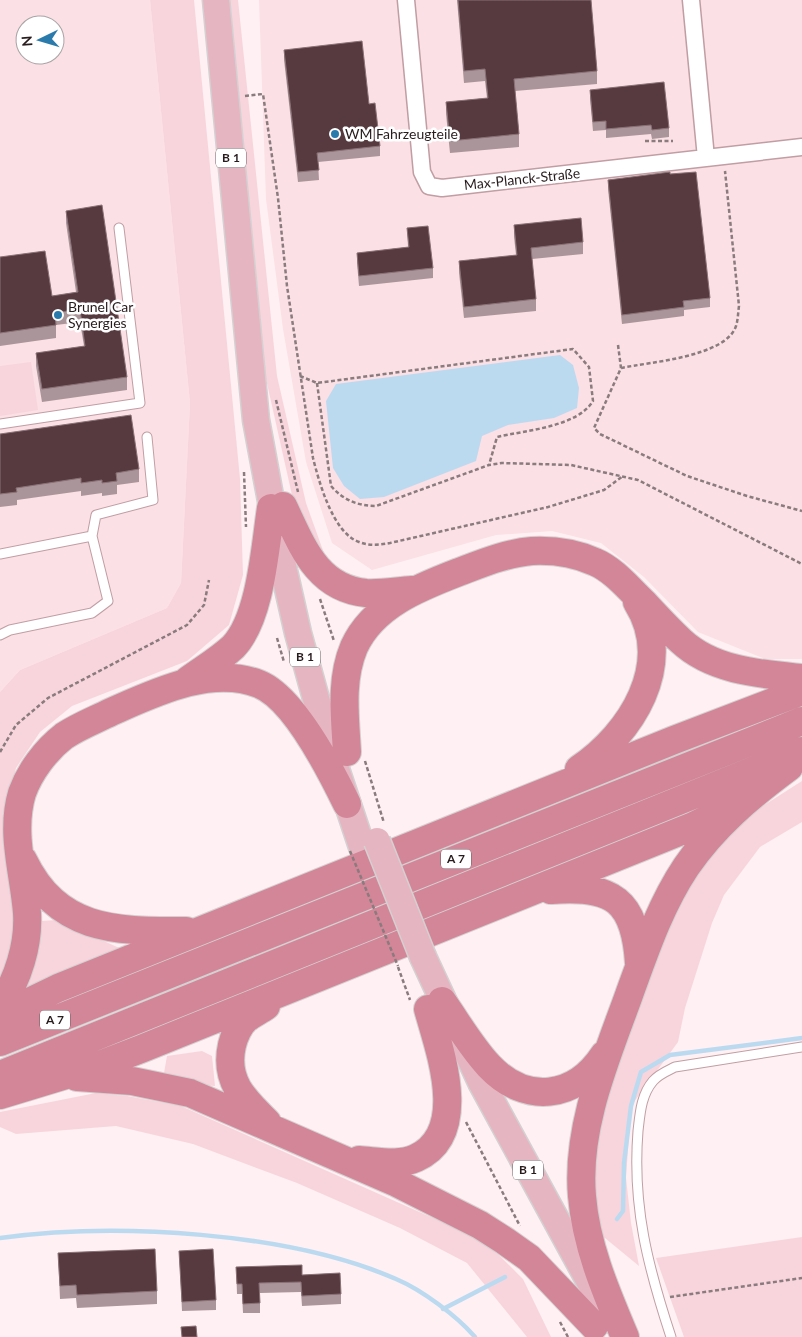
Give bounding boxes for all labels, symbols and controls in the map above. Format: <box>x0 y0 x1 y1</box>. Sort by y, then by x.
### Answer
north arrow <box>15 15 65 65</box>
text: N <box>18 35 35 47</box>
place label: WM Fahrzeugteile <box>345 125 458 142</box>
marker: WM Fahrzeugteile <box>329 128 341 140</box>
road number: B 1 <box>216 148 246 168</box>
street label: Max-Planck-Straße <box>463 164 581 193</box>
place label: Brunel Car Synergies <box>68 298 133 331</box>
marker: Brunel Car Synergies <box>52 309 64 321</box>
road number: B 1 <box>290 648 320 666</box>
road number: A 7 <box>441 850 471 869</box>
road number: A 7 <box>40 1010 70 1030</box>
road number: B 1 <box>513 1160 543 1180</box>

